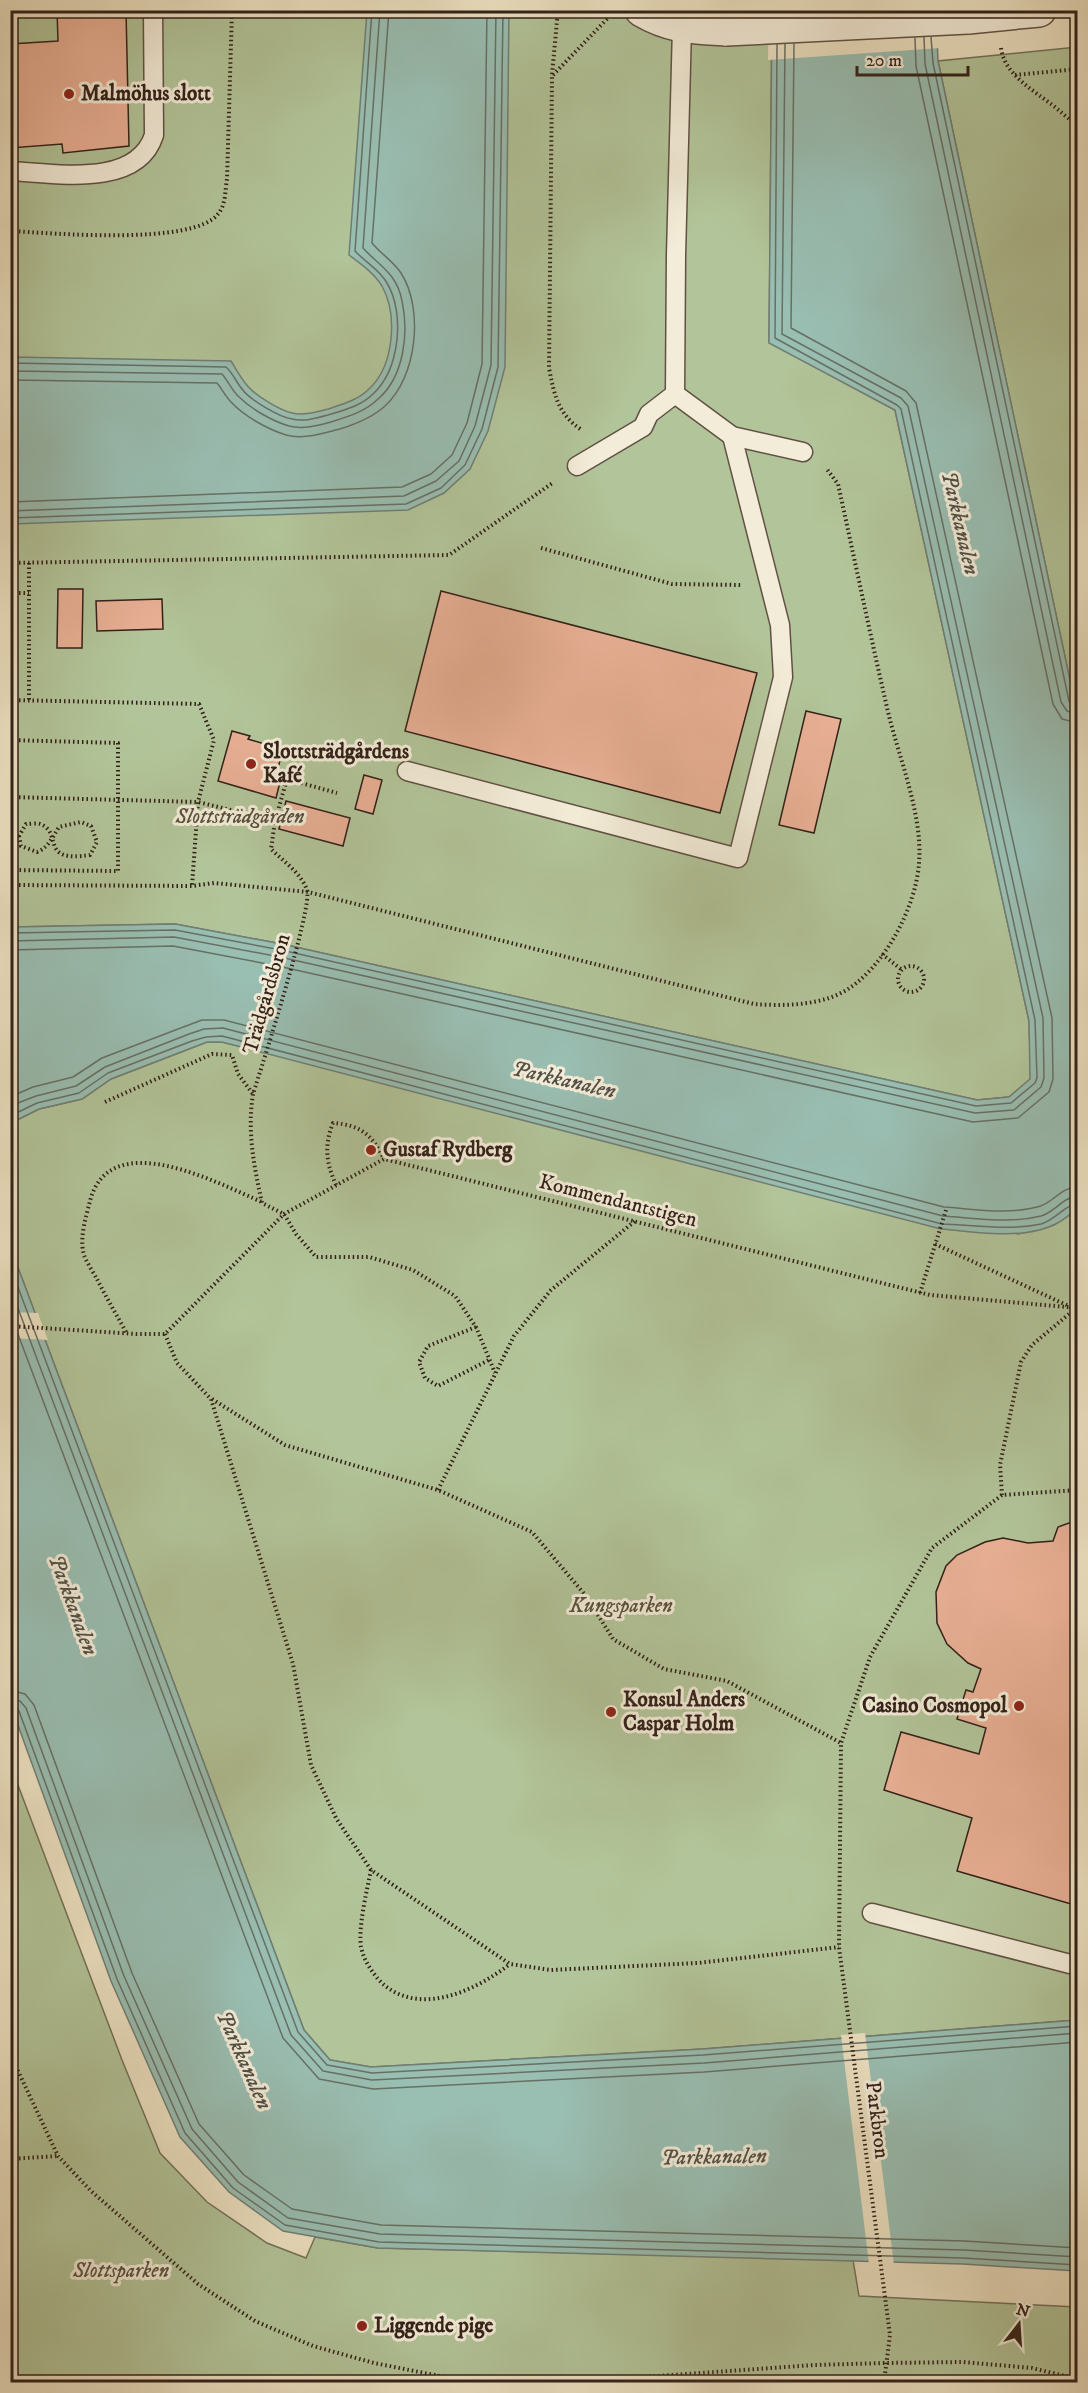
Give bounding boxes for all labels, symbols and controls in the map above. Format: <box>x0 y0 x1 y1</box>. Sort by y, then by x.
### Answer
scale bar <box>857 39 968 77</box>
text: 20 m <box>866 50 902 72</box>
place label: Malmöhus slott <box>81 81 211 107</box>
marker: Malmöhus slott <box>62 87 76 101</box>
water label: Parkkanalen <box>935 469 985 577</box>
place label: Slottsträdgårdens Kafé <box>263 739 409 789</box>
marker: Slottsträdgårdens Kafé <box>244 757 258 771</box>
park label: Slottsträdgården <box>174 804 305 830</box>
street label: Trädgårdsbron <box>237 931 297 1057</box>
water label: Parkkanalen <box>510 1055 618 1105</box>
place label: Gustaf Rydberg <box>383 1137 513 1163</box>
marker: Gustaf Rydberg <box>364 1143 378 1157</box>
street label: Kommendantstigen <box>536 1169 700 1233</box>
water label: Parkkanalen <box>42 1551 104 1659</box>
park label: Kungsparken <box>568 1593 673 1619</box>
place label: Konsul Anders Caspar Holm <box>623 1687 745 1737</box>
place label: Casino Cosmopol <box>862 1693 1008 1719</box>
marker: Casino Cosmopol <box>1012 1699 1026 1713</box>
marker: Konsul Anders Caspar Holm <box>604 1705 618 1719</box>
water label: Parkkanalen <box>210 2006 278 2114</box>
street label: Parkbron <box>859 2080 895 2160</box>
water label: Parkkanalen <box>661 2143 767 2171</box>
park label: Slottsparken <box>72 2258 169 2284</box>
north arrow <box>989 2294 1049 2354</box>
text: N <box>1014 2299 1032 2322</box>
place label: Liggende pige <box>374 2313 493 2339</box>
marker: Liggende pige <box>355 2319 369 2333</box>

